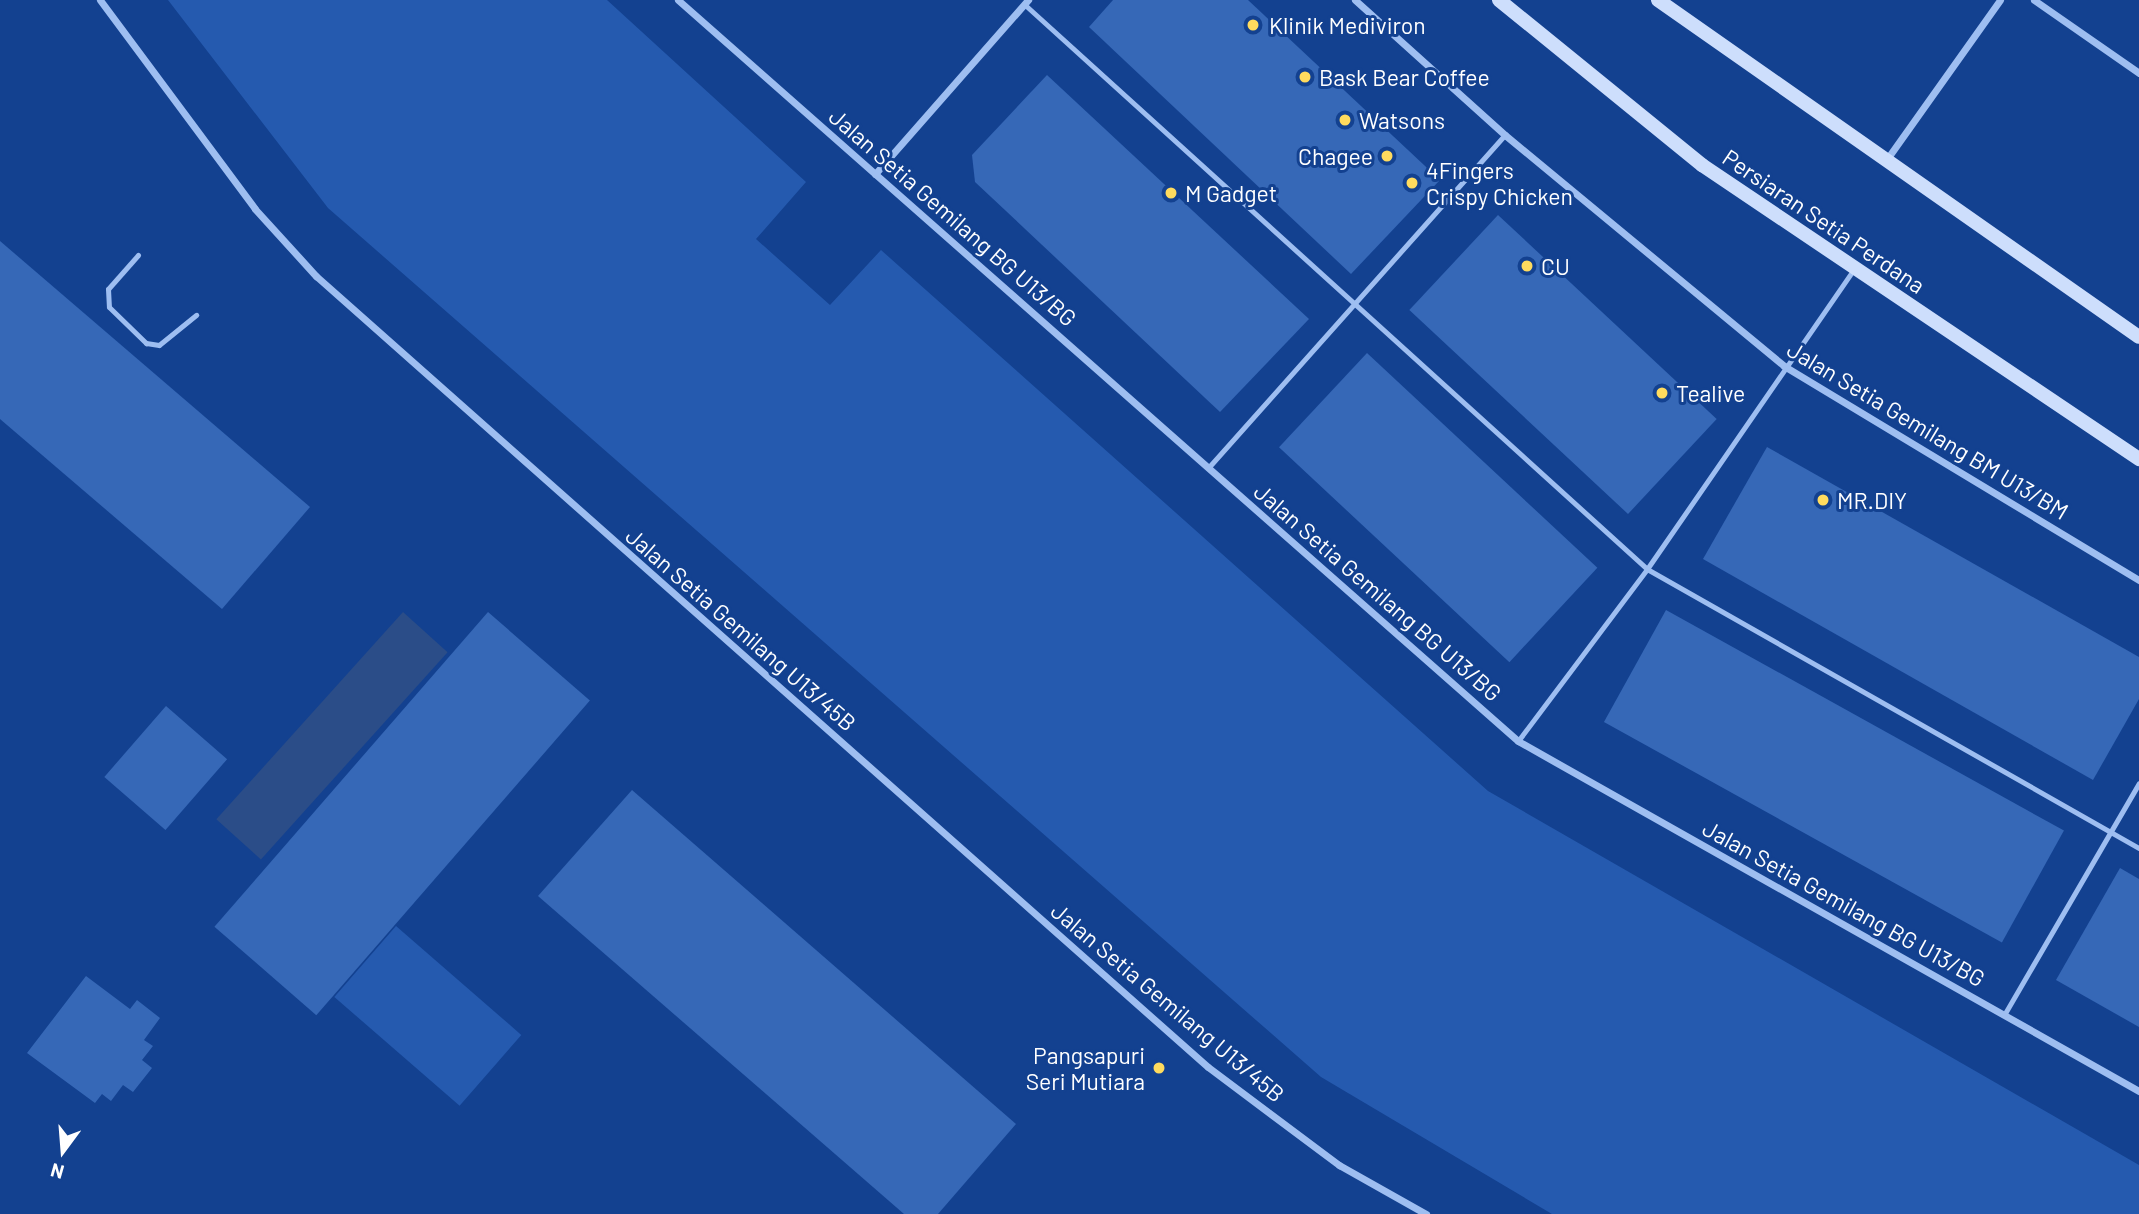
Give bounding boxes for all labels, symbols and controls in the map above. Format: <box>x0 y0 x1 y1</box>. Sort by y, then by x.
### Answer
place label: Klinik Mediviron <box>1269 11 1426 39</box>
marker: Klinik Mediviron <box>1243 15 1263 35</box>
place label: Bask Bear Coffee <box>1319 63 1490 91</box>
marker: Bask Bear Coffee <box>1297 69 1313 85</box>
street label: Jalan Setia Gemilang BG U13/BG <box>824 102 1082 332</box>
place label: Watsons <box>1359 106 1445 134</box>
marker: Watsons <box>1337 112 1353 128</box>
place label: Chagee <box>1298 142 1373 170</box>
street label: Persiaran Setia Perdana <box>1718 143 1930 299</box>
marker: Chagee <box>1379 148 1395 164</box>
place label: 4Fingers Crispy Chicken <box>1426 156 1573 210</box>
marker: 4Fingers Crispy Chicken <box>1404 175 1420 191</box>
place label: M Gadget <box>1185 179 1277 207</box>
marker: M Gadget <box>1163 185 1179 201</box>
place label: CU <box>1541 252 1570 280</box>
marker: CU <box>1519 258 1535 274</box>
street label: Jalan Setia Gemilang BM U13/BM <box>1782 335 2074 525</box>
place label: Tealive <box>1676 379 1745 407</box>
marker: Tealive <box>1654 385 1670 401</box>
street label: Jalan Setia Gemilang BG U13/BG <box>1249 477 1507 707</box>
place label: MR.DIY <box>1837 486 1907 514</box>
marker: MR.DIY <box>1815 492 1831 508</box>
street label: Jalan Setia Gemilang U13/45B <box>620 522 862 736</box>
street label: Jalan Setia Gemilang BG U13/BG <box>1698 814 1990 992</box>
street label: Jalan Setia Gemilang U13/45B <box>1046 896 1290 1108</box>
place label: Pangsapuri Seri Mutiara <box>1026 1041 1145 1095</box>
marker: Pangsapuri Seri Mutiara <box>1151 1060 1167 1076</box>
north arrow <box>28 1116 98 1186</box>
text: N <box>48 1159 66 1184</box>

